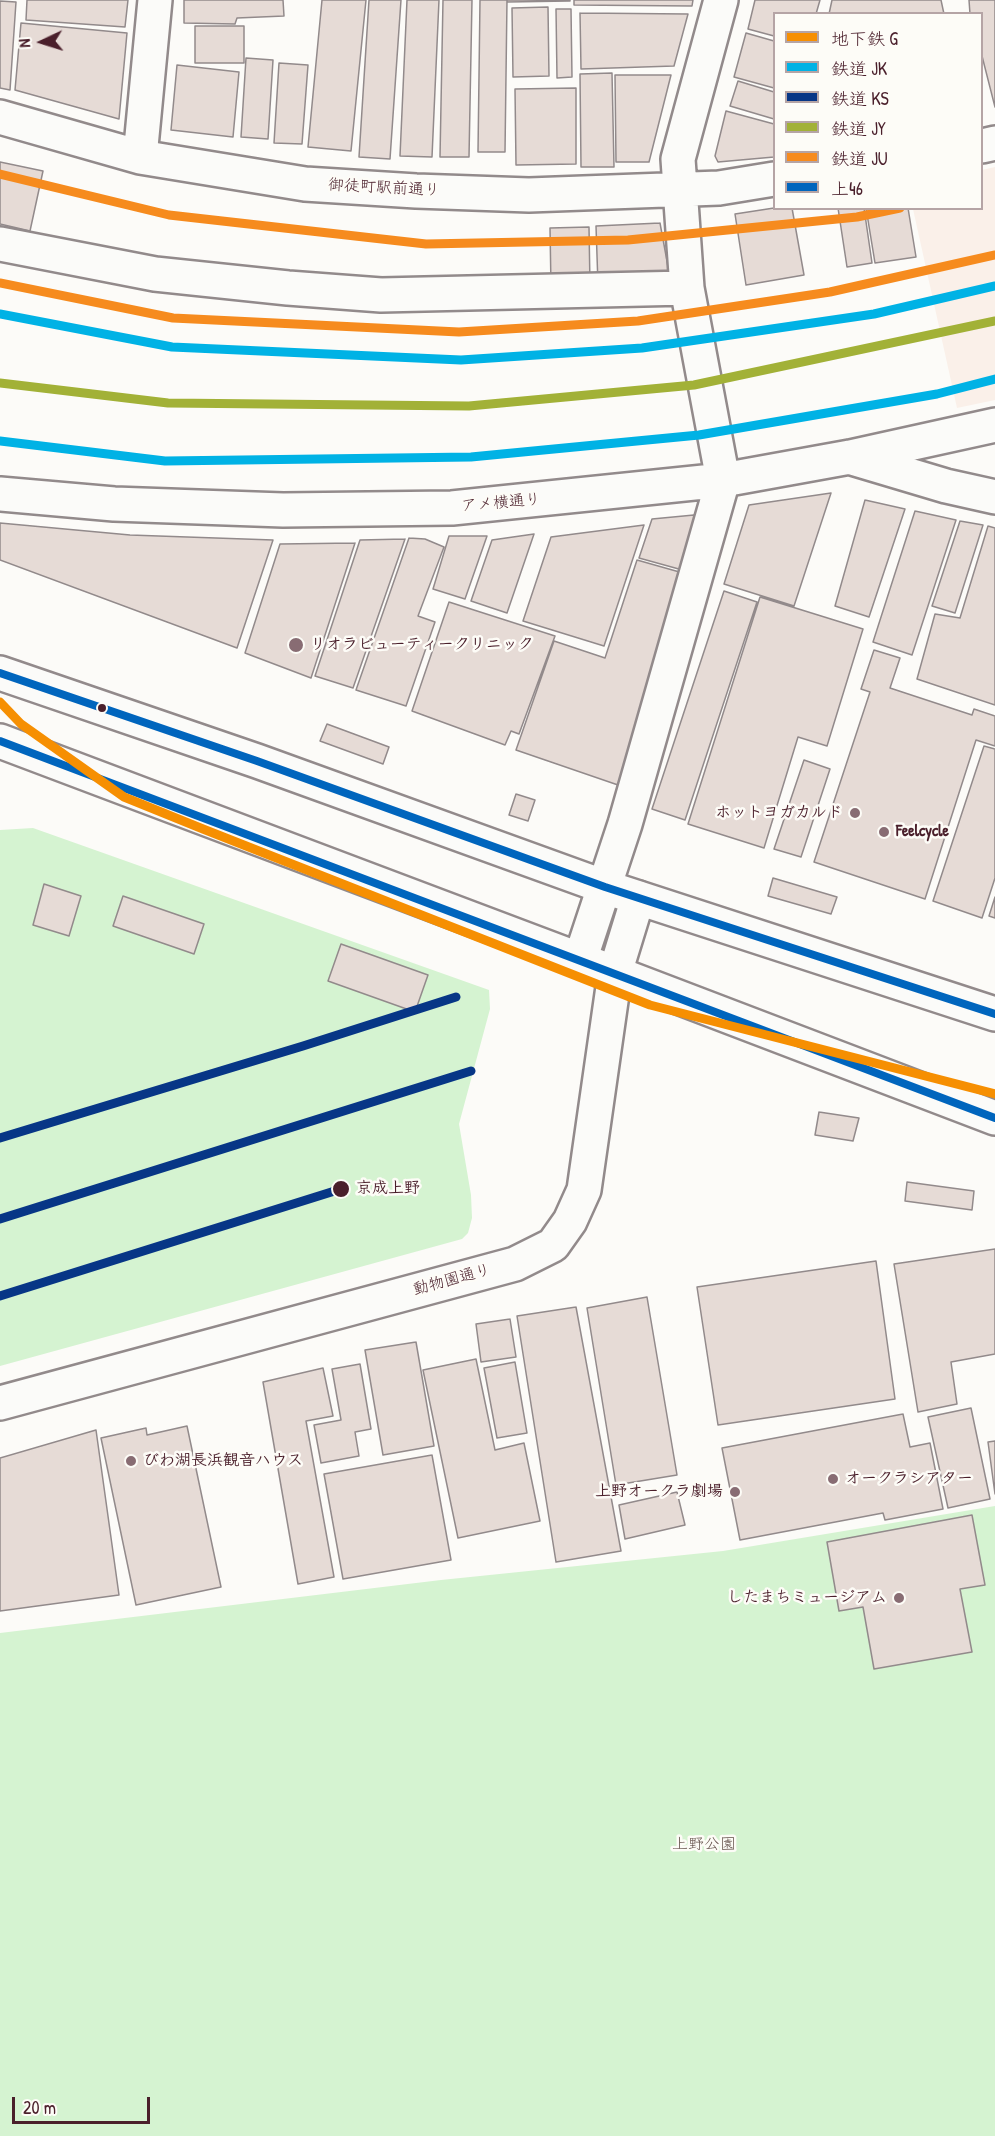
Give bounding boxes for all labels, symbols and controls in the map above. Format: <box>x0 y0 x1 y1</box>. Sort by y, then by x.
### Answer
north arrow <box>12 12 72 72</box>
legend <box>773 12 983 210</box>
text: 地下鉄 G <box>831 26 898 51</box>
text: N <box>13 38 35 48</box>
text: 鉄道 JK <box>831 56 887 81</box>
text: 鉄道 KS <box>831 86 889 111</box>
text: 鉄道 JY <box>831 116 886 141</box>
text: 鉄道 JU <box>831 146 888 171</box>
street label: 御徒町駅前通り <box>328 175 440 201</box>
text: 上46 <box>831 176 863 201</box>
street label: アメ横通り <box>460 490 542 516</box>
place label: リオラビューティークリニック <box>310 635 534 655</box>
marker: リオラビューティークリニック <box>287 636 305 654</box>
unlabelled marker <box>96 702 108 714</box>
place label: ホットヨガカルド <box>715 803 843 823</box>
marker: ホットヨガカルド <box>848 806 862 820</box>
place label: Feelcycle <box>896 822 949 842</box>
marker: Feelcycle <box>877 825 891 839</box>
marker: 京成上野 <box>331 1179 351 1199</box>
place label: 京成上野 <box>356 1179 420 1199</box>
street label: 動物園通り <box>411 1260 493 1300</box>
place label: びわ湖長浜観音ハウス <box>143 1451 303 1471</box>
marker: びわ湖長浜観音ハウス <box>124 1454 138 1468</box>
place label: オークラシアター <box>845 1469 973 1489</box>
marker: オークラシアター <box>826 1472 840 1486</box>
place label: 上野オークラ劇場 <box>595 1482 723 1502</box>
marker: 上野オークラ劇場 <box>728 1485 742 1499</box>
place label: したまちミュージアム <box>727 1588 887 1608</box>
marker: したまちミュージアム <box>892 1591 906 1605</box>
park label: 上野公園 <box>672 1835 736 1855</box>
scale bar <box>15 2085 153 2123</box>
text: 20 m <box>23 2095 56 2120</box>

